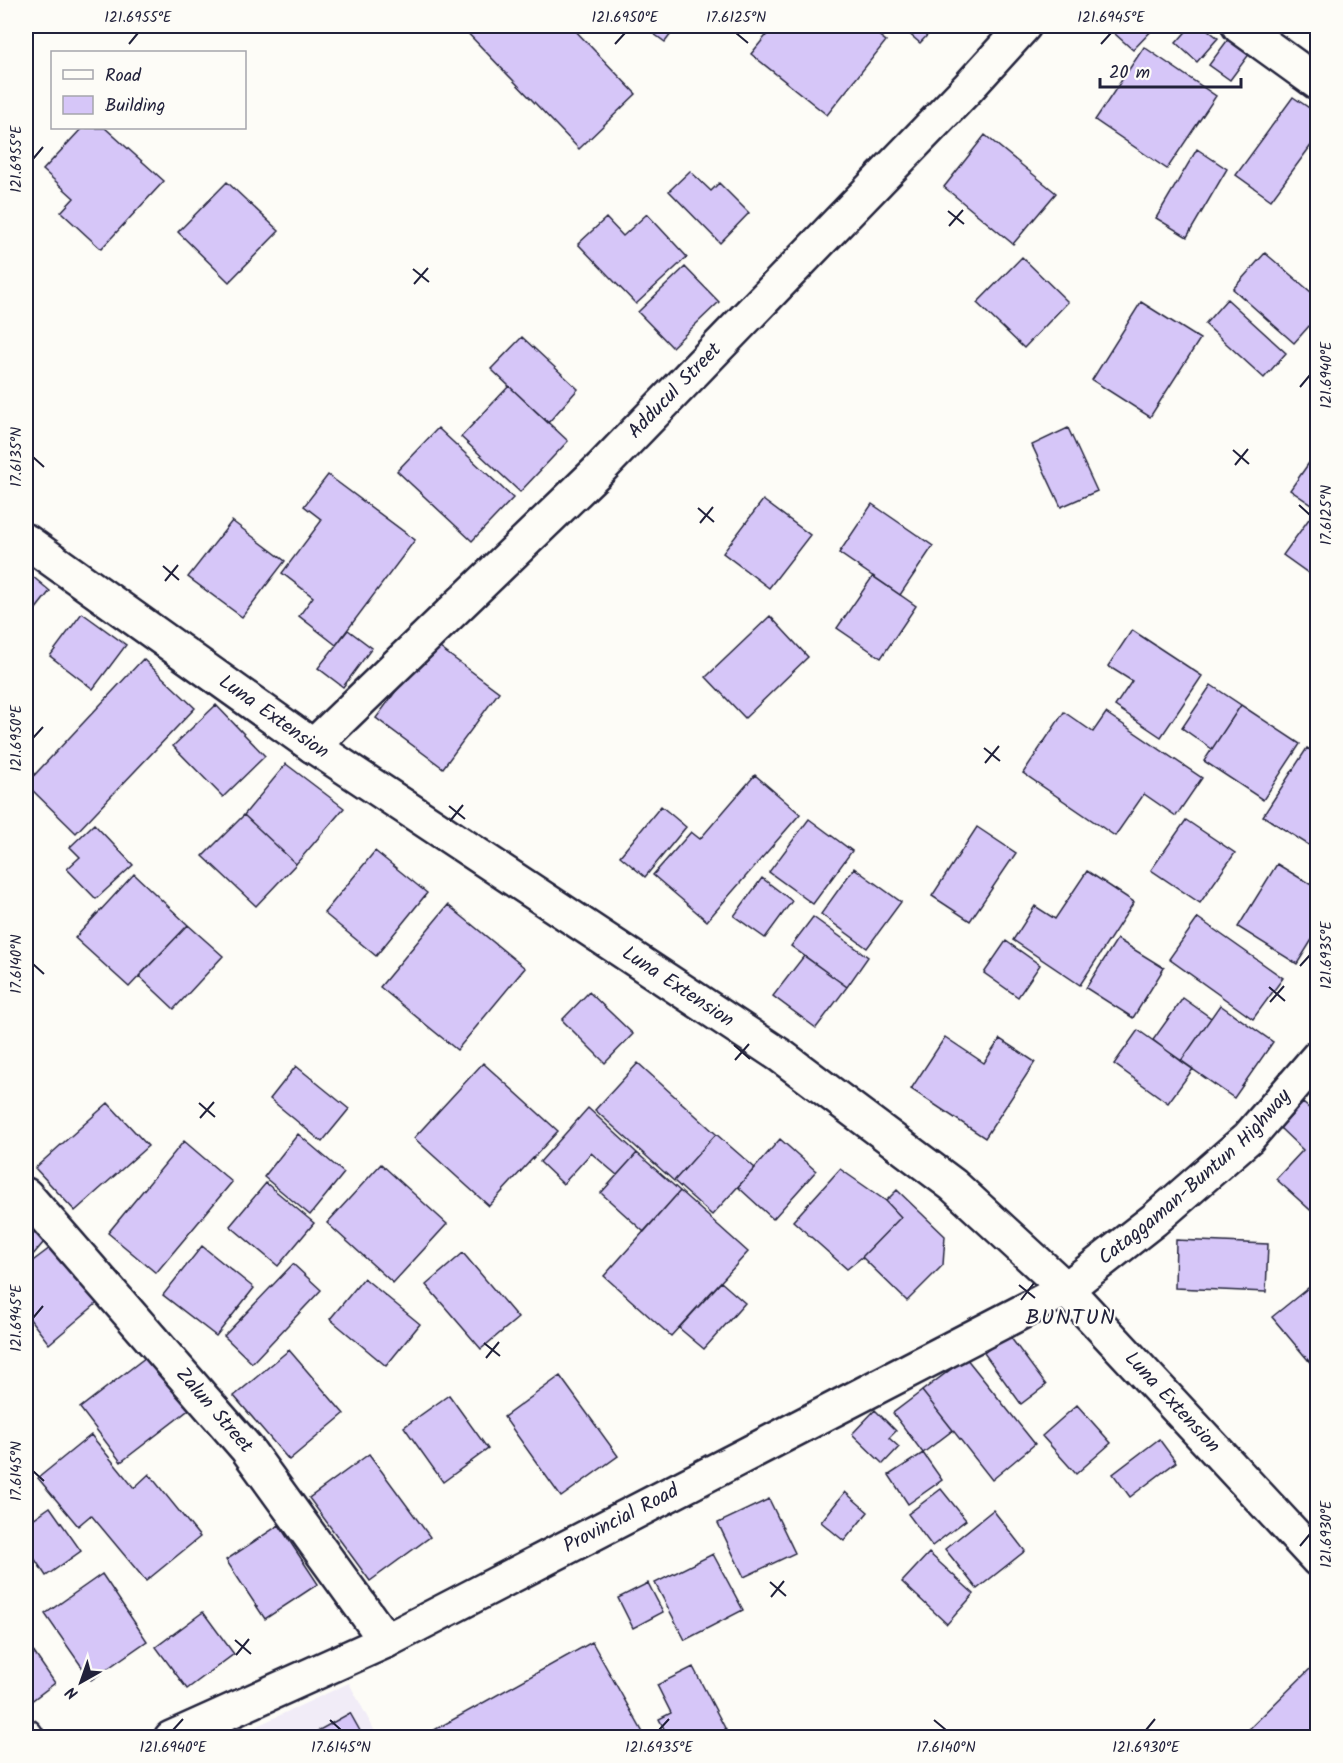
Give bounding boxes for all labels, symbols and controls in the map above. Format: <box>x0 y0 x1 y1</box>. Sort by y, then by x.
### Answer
text: 121.6955°E <box>104 6 173 30</box>
text: 121.6950°E <box>592 6 660 30</box>
text: 17.6125°N <box>706 6 766 30</box>
text: 121.6945°E <box>1077 6 1146 30</box>
legend <box>51 51 246 129</box>
scale bar <box>1100 51 1241 89</box>
text: 20 m <box>1109 59 1150 88</box>
text: Road <box>105 62 142 91</box>
text: Building <box>105 92 165 121</box>
text: 121.6955°E <box>5 124 29 193</box>
street label: Adducul Street <box>621 335 730 447</box>
text: 121.6940°E <box>1315 340 1339 408</box>
text: 17.6135°N <box>5 427 29 487</box>
text: 17.6125°N <box>1315 485 1339 545</box>
street label: Luna Extension <box>211 667 335 768</box>
text: 121.6950°E <box>5 703 29 771</box>
text: 121.6935°E <box>1315 920 1339 989</box>
text: 17.6140°N <box>5 934 29 994</box>
street label: Luna Extension <box>615 938 740 1037</box>
street label: Cataggaman-Buntun Highway <box>1092 1081 1300 1274</box>
text: 121.6945°E <box>5 1283 29 1352</box>
district label: BUNTUN <box>1026 1301 1116 1336</box>
street label: Luna Extension <box>1116 1345 1228 1461</box>
street label: Zalun Street <box>167 1360 261 1461</box>
text: 17.6145°N <box>5 1441 29 1501</box>
street label: Provincial Road <box>558 1475 686 1562</box>
text: 121.6930°E <box>1315 1499 1339 1568</box>
north arrow <box>51 1652 111 1712</box>
text: N <box>60 1680 84 1705</box>
text: 121.6940°E <box>140 1736 208 1760</box>
text: 17.6145°N <box>311 1736 371 1760</box>
text: 121.6935°E <box>625 1736 694 1760</box>
text: 17.6140°N <box>916 1736 976 1760</box>
text: 121.6930°E <box>1112 1736 1181 1760</box>

